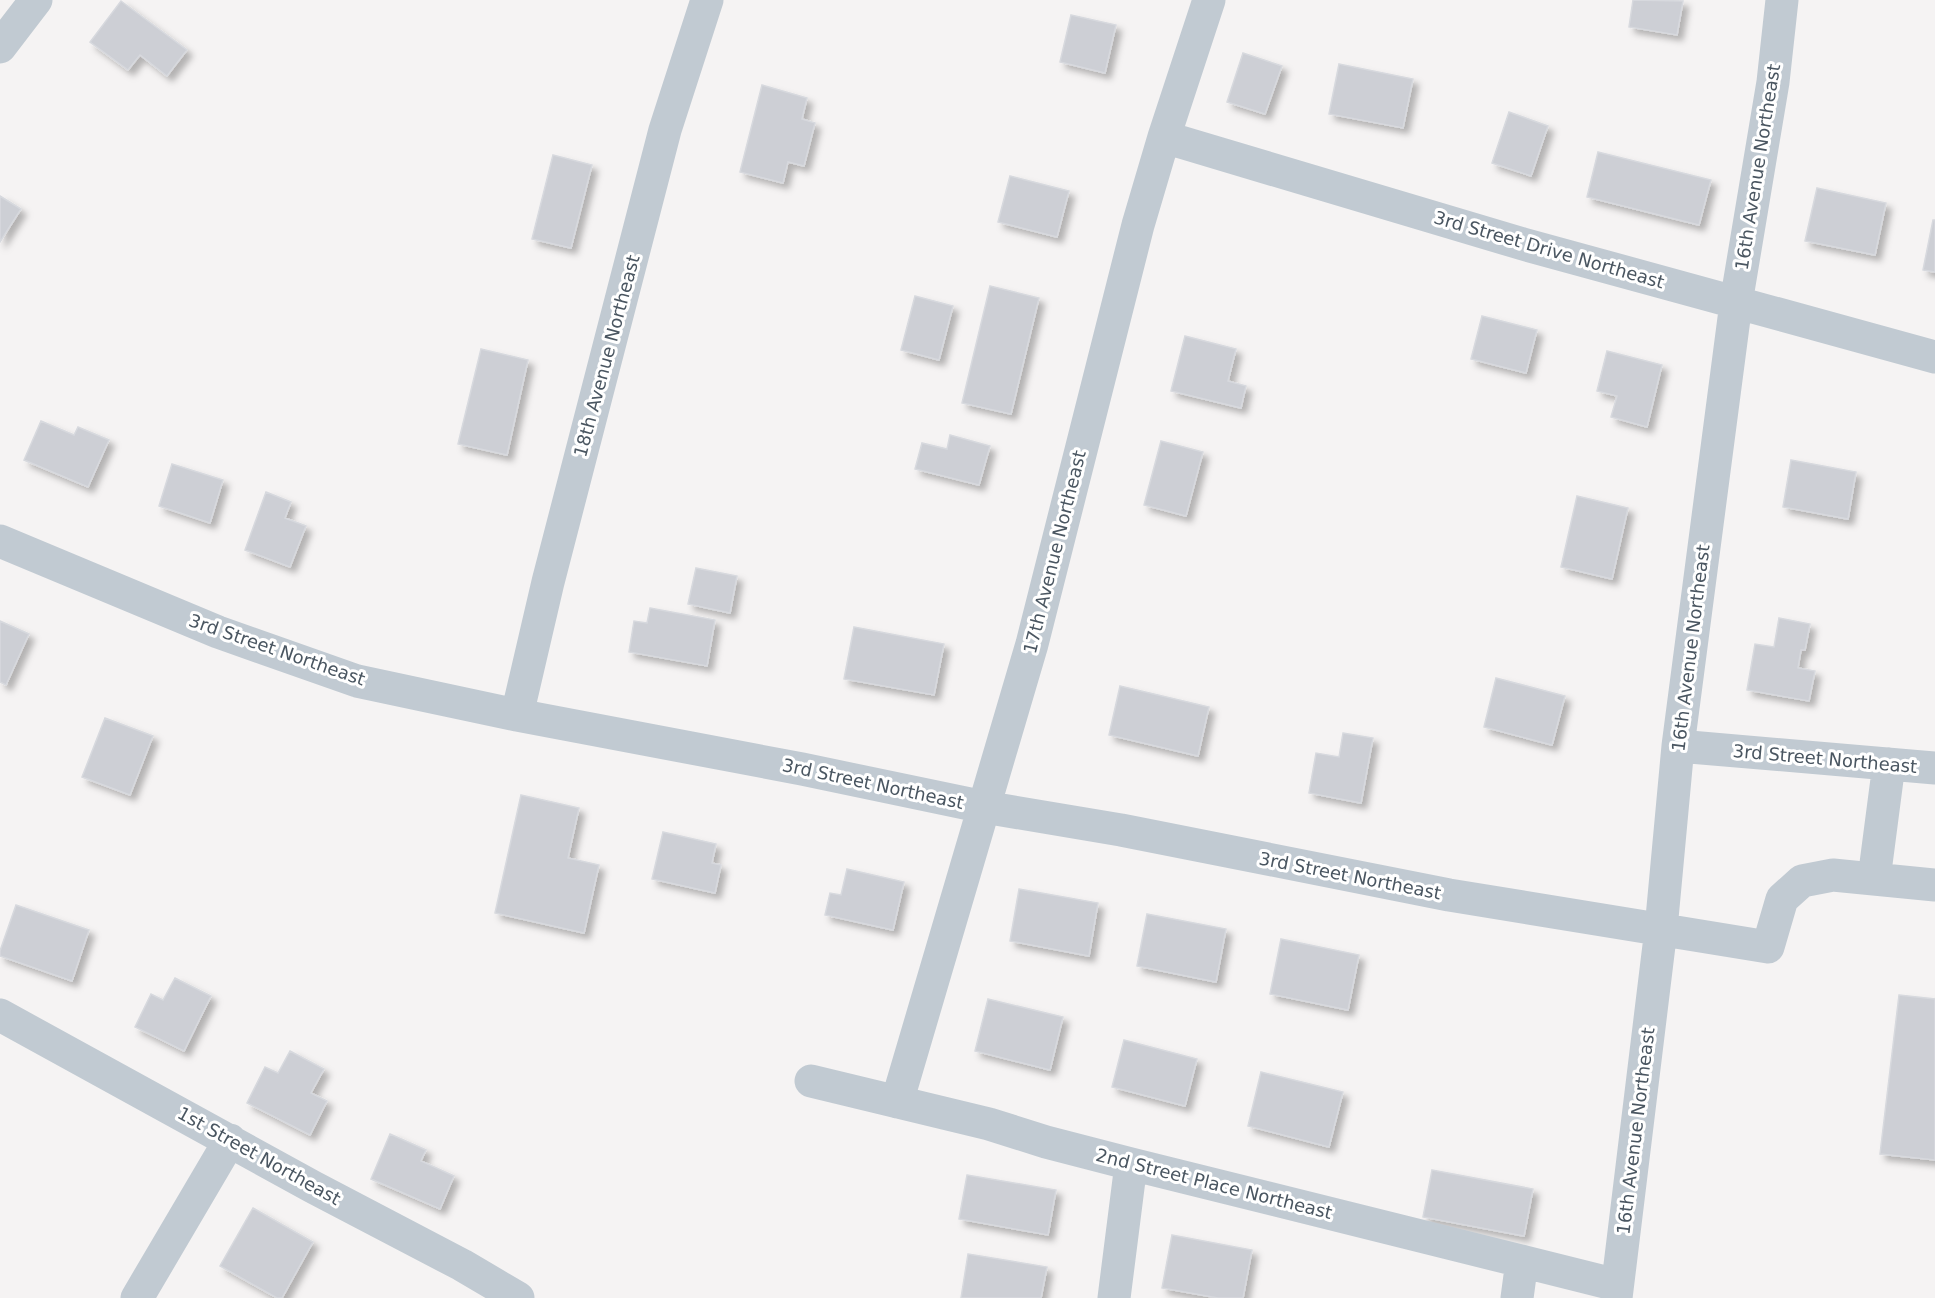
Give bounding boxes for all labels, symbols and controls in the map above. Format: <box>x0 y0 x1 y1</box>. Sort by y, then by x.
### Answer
street label: 16th Avenue Northeast <box>1731 62 1784 272</box>
street label: 3rd Street Drive Northeast <box>1432 207 1667 293</box>
street label: 18th Avenue Northeast <box>569 252 644 459</box>
street label: 17th Avenue Northeast <box>1019 448 1090 656</box>
street label: 16th Avenue Northeast <box>1667 543 1714 753</box>
street label: 3rd Street Northeast <box>186 609 368 690</box>
street label: 3rd Street Northeast <box>1732 740 1918 777</box>
street label: 3rd Street Northeast <box>780 754 966 813</box>
street label: 3rd Street Northeast <box>1257 848 1443 903</box>
street label: 16th Avenue Northeast <box>1612 1026 1659 1236</box>
street label: 1st Street Northeast <box>174 1102 344 1209</box>
street label: 2nd Street Place Northeast <box>1094 1144 1334 1223</box>

